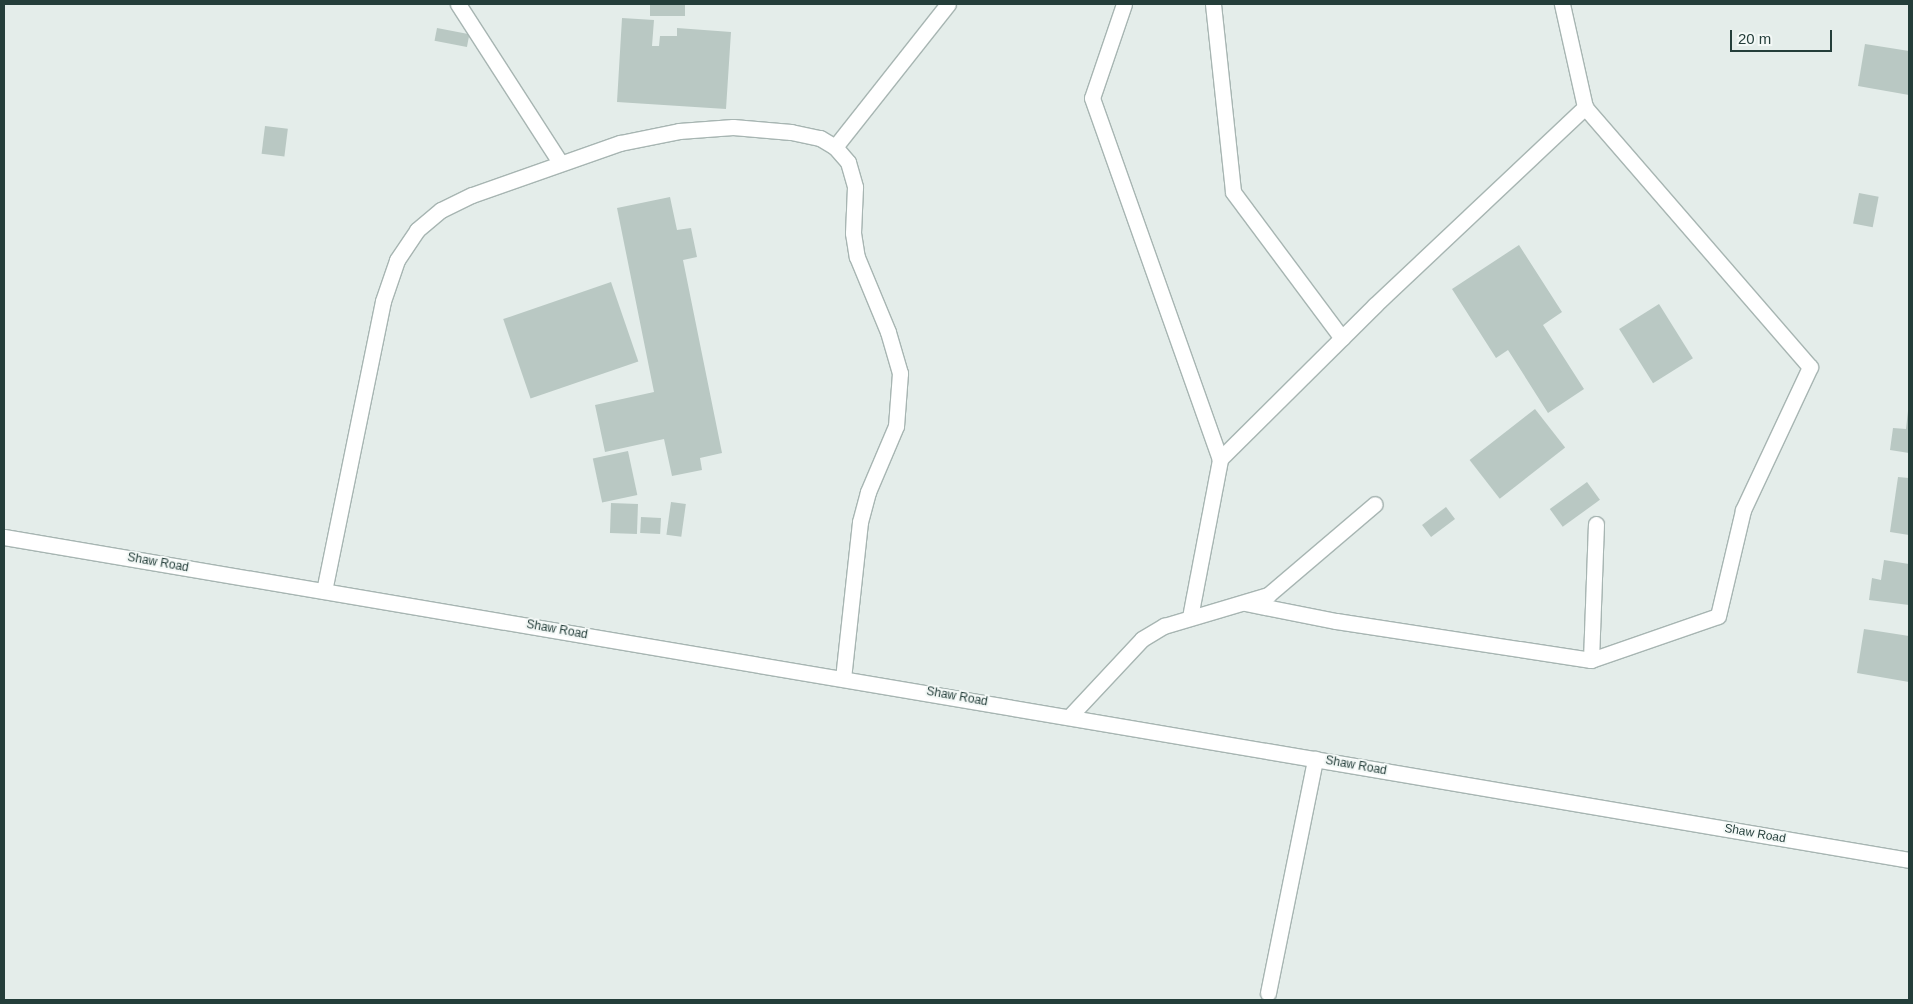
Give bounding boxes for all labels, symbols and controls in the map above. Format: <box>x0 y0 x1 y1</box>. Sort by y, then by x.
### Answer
scale bar <box>1733 20 1836 52</box>
text: 20 m <box>1738 30 1771 47</box>
street label: Shaw Road <box>126 551 190 575</box>
street label: Shaw Road <box>525 618 589 642</box>
street label: Shaw Road <box>925 685 989 709</box>
street label: Shaw Road <box>1324 754 1388 778</box>
street label: Shaw Road <box>1723 822 1787 846</box>

